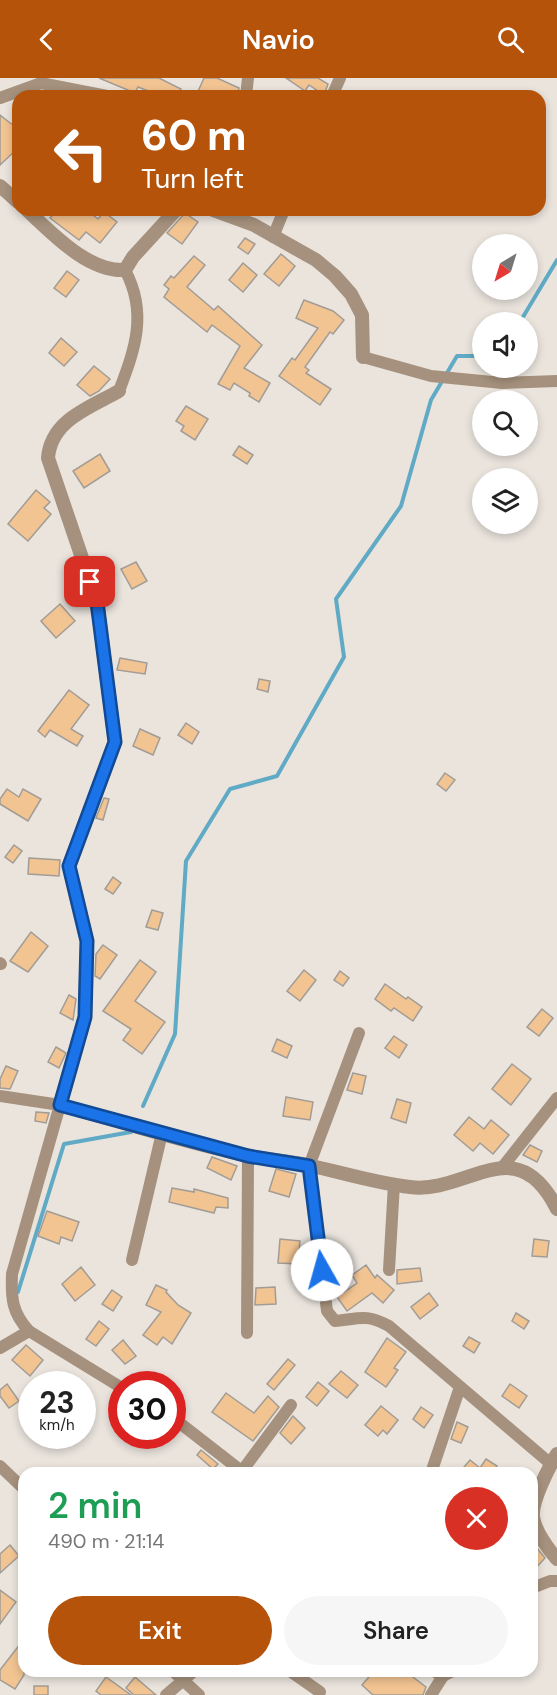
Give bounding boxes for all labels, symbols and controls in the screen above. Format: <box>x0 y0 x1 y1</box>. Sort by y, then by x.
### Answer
text: Navio <box>242 22 315 57</box>
icon: back <box>30 23 63 56</box>
icon: search <box>494 23 527 56</box>
text: 60 m <box>141 108 247 163</box>
icon: left <box>42 114 120 192</box>
text: Turn left <box>141 161 244 196</box>
north arrow <box>472 234 538 300</box>
map controls <box>472 234 538 534</box>
button: sound <box>472 312 538 378</box>
button: search <box>472 390 538 456</box>
button: layers <box>472 468 538 534</box>
pin <box>64 556 115 607</box>
icon: arrive <box>73 565 106 598</box>
position arrow <box>290 1238 354 1302</box>
speed limit sign: 30 <box>108 1371 186 1449</box>
text: 23 <box>39 1383 75 1422</box>
text: km/h <box>39 1415 75 1435</box>
text: 2 min <box>48 1482 142 1529</box>
button: close <box>445 1487 508 1550</box>
text: 490 m · 21:14 <box>48 1528 164 1554</box>
button: Exit <box>48 1596 272 1665</box>
button: Share <box>284 1596 508 1665</box>

